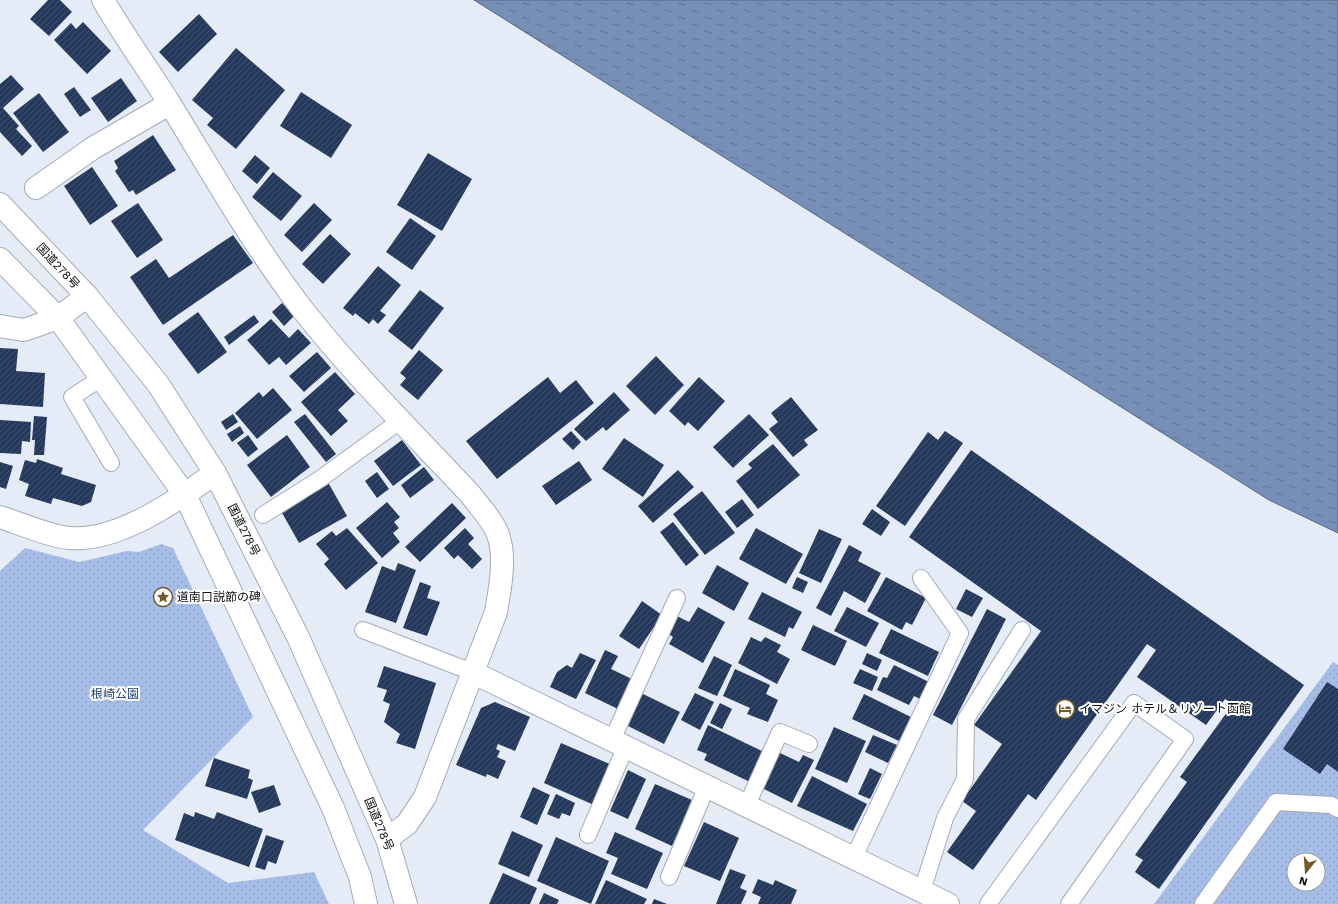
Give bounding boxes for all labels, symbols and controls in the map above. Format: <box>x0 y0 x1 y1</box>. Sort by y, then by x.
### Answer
street label: 国道278号 <box>34 241 82 291</box>
street label: 国道278号 <box>225 502 263 558</box>
place icon: 道南口説節の碑 <box>152 586 174 608</box>
place label: 道南口説節の碑 <box>177 590 261 604</box>
park label: 根崎公園 <box>91 687 139 701</box>
hotel icon: イマジン ホテル＆リゾート函館 <box>1054 698 1076 720</box>
place label: イマジン ホテル＆リゾート函館 <box>1079 702 1251 716</box>
street label: 国道278号 <box>361 795 397 853</box>
north arrow <box>1286 852 1326 892</box>
text: N <box>1297 874 1309 888</box>

